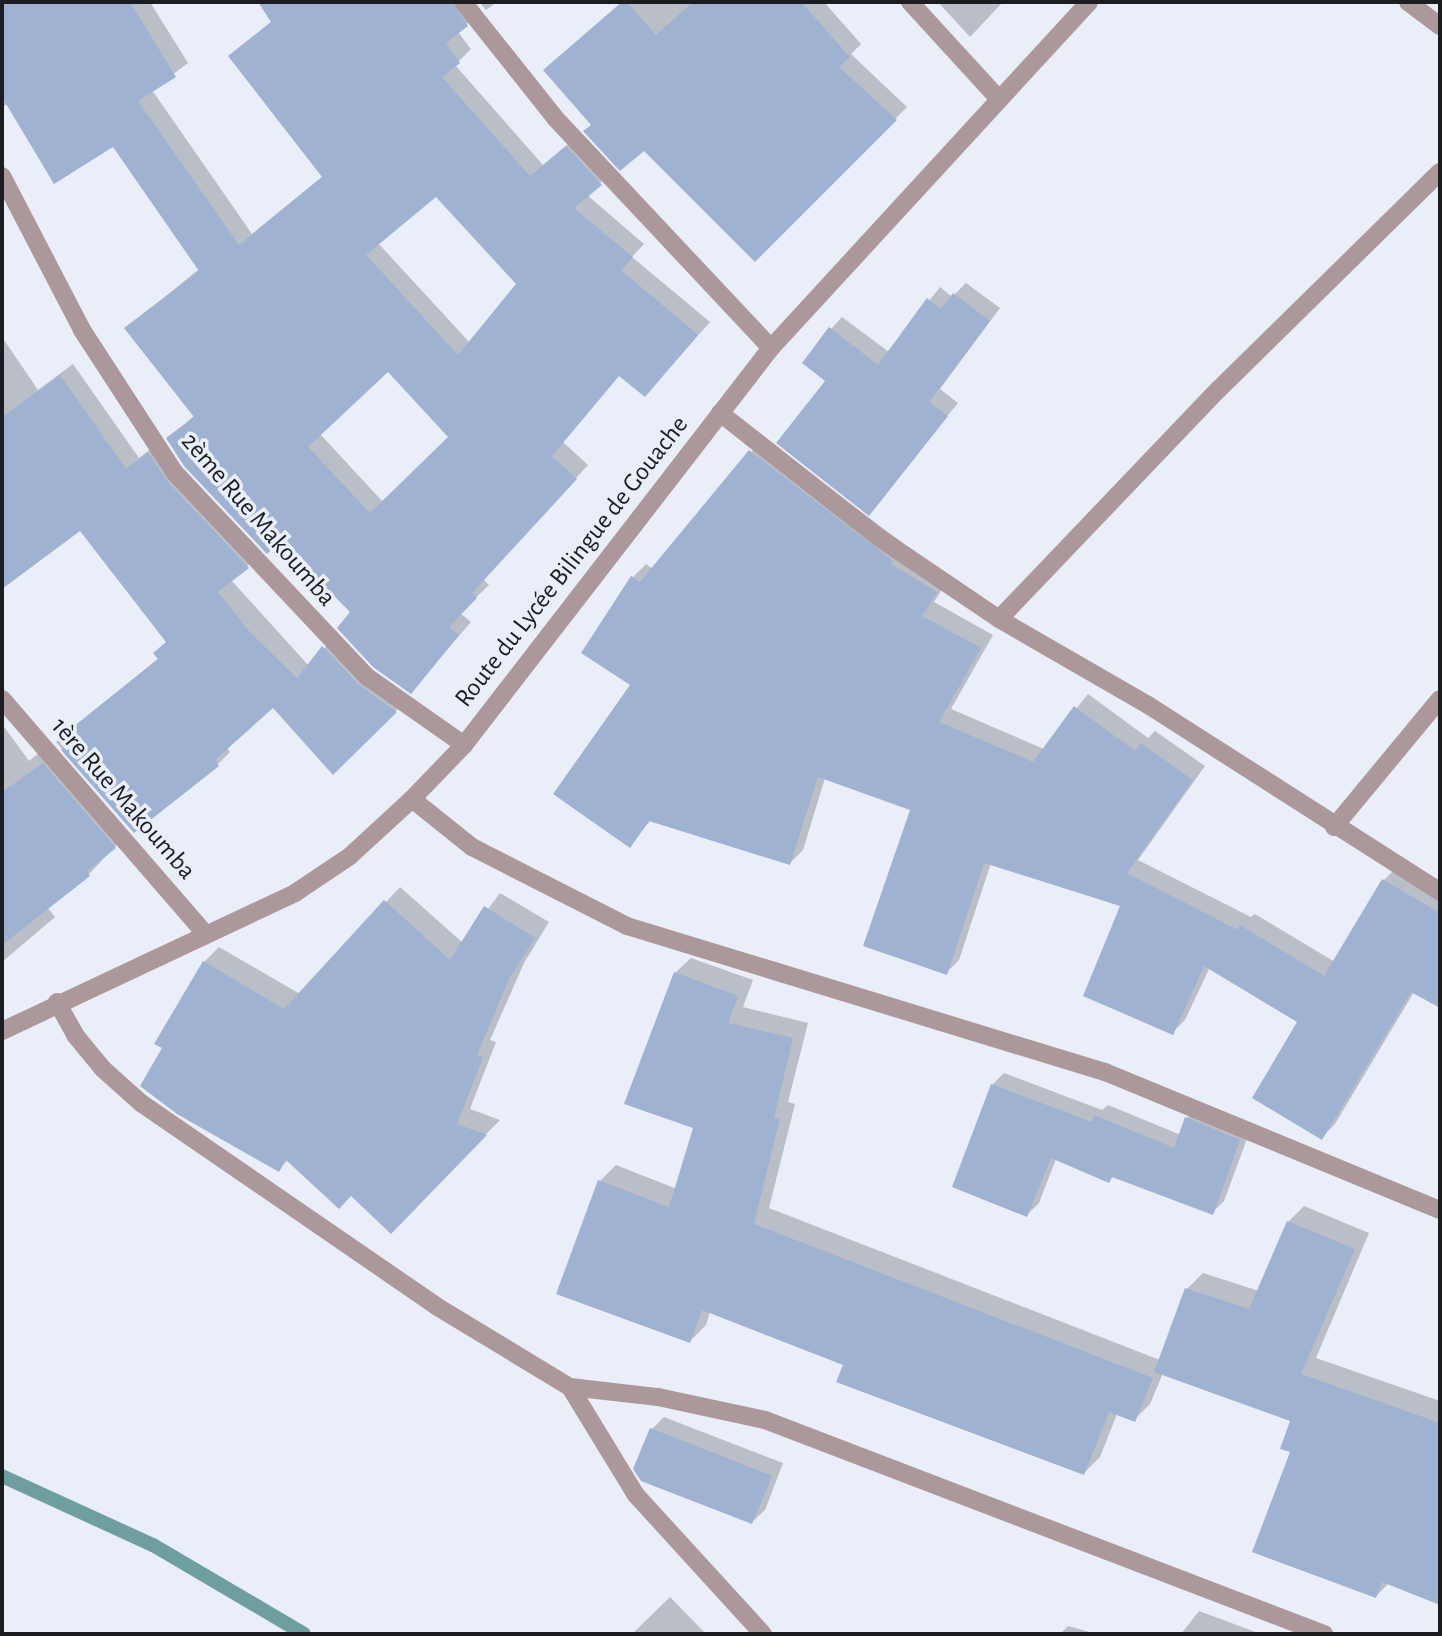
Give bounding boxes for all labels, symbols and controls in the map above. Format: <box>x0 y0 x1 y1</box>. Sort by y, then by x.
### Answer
street label: Route du Lycée Bilingue de Gouache <box>449 410 695 714</box>
street label: 2ème Rue Makoumba <box>174 427 342 613</box>
street label: 1ère Rue Makoumba <box>44 712 202 886</box>

